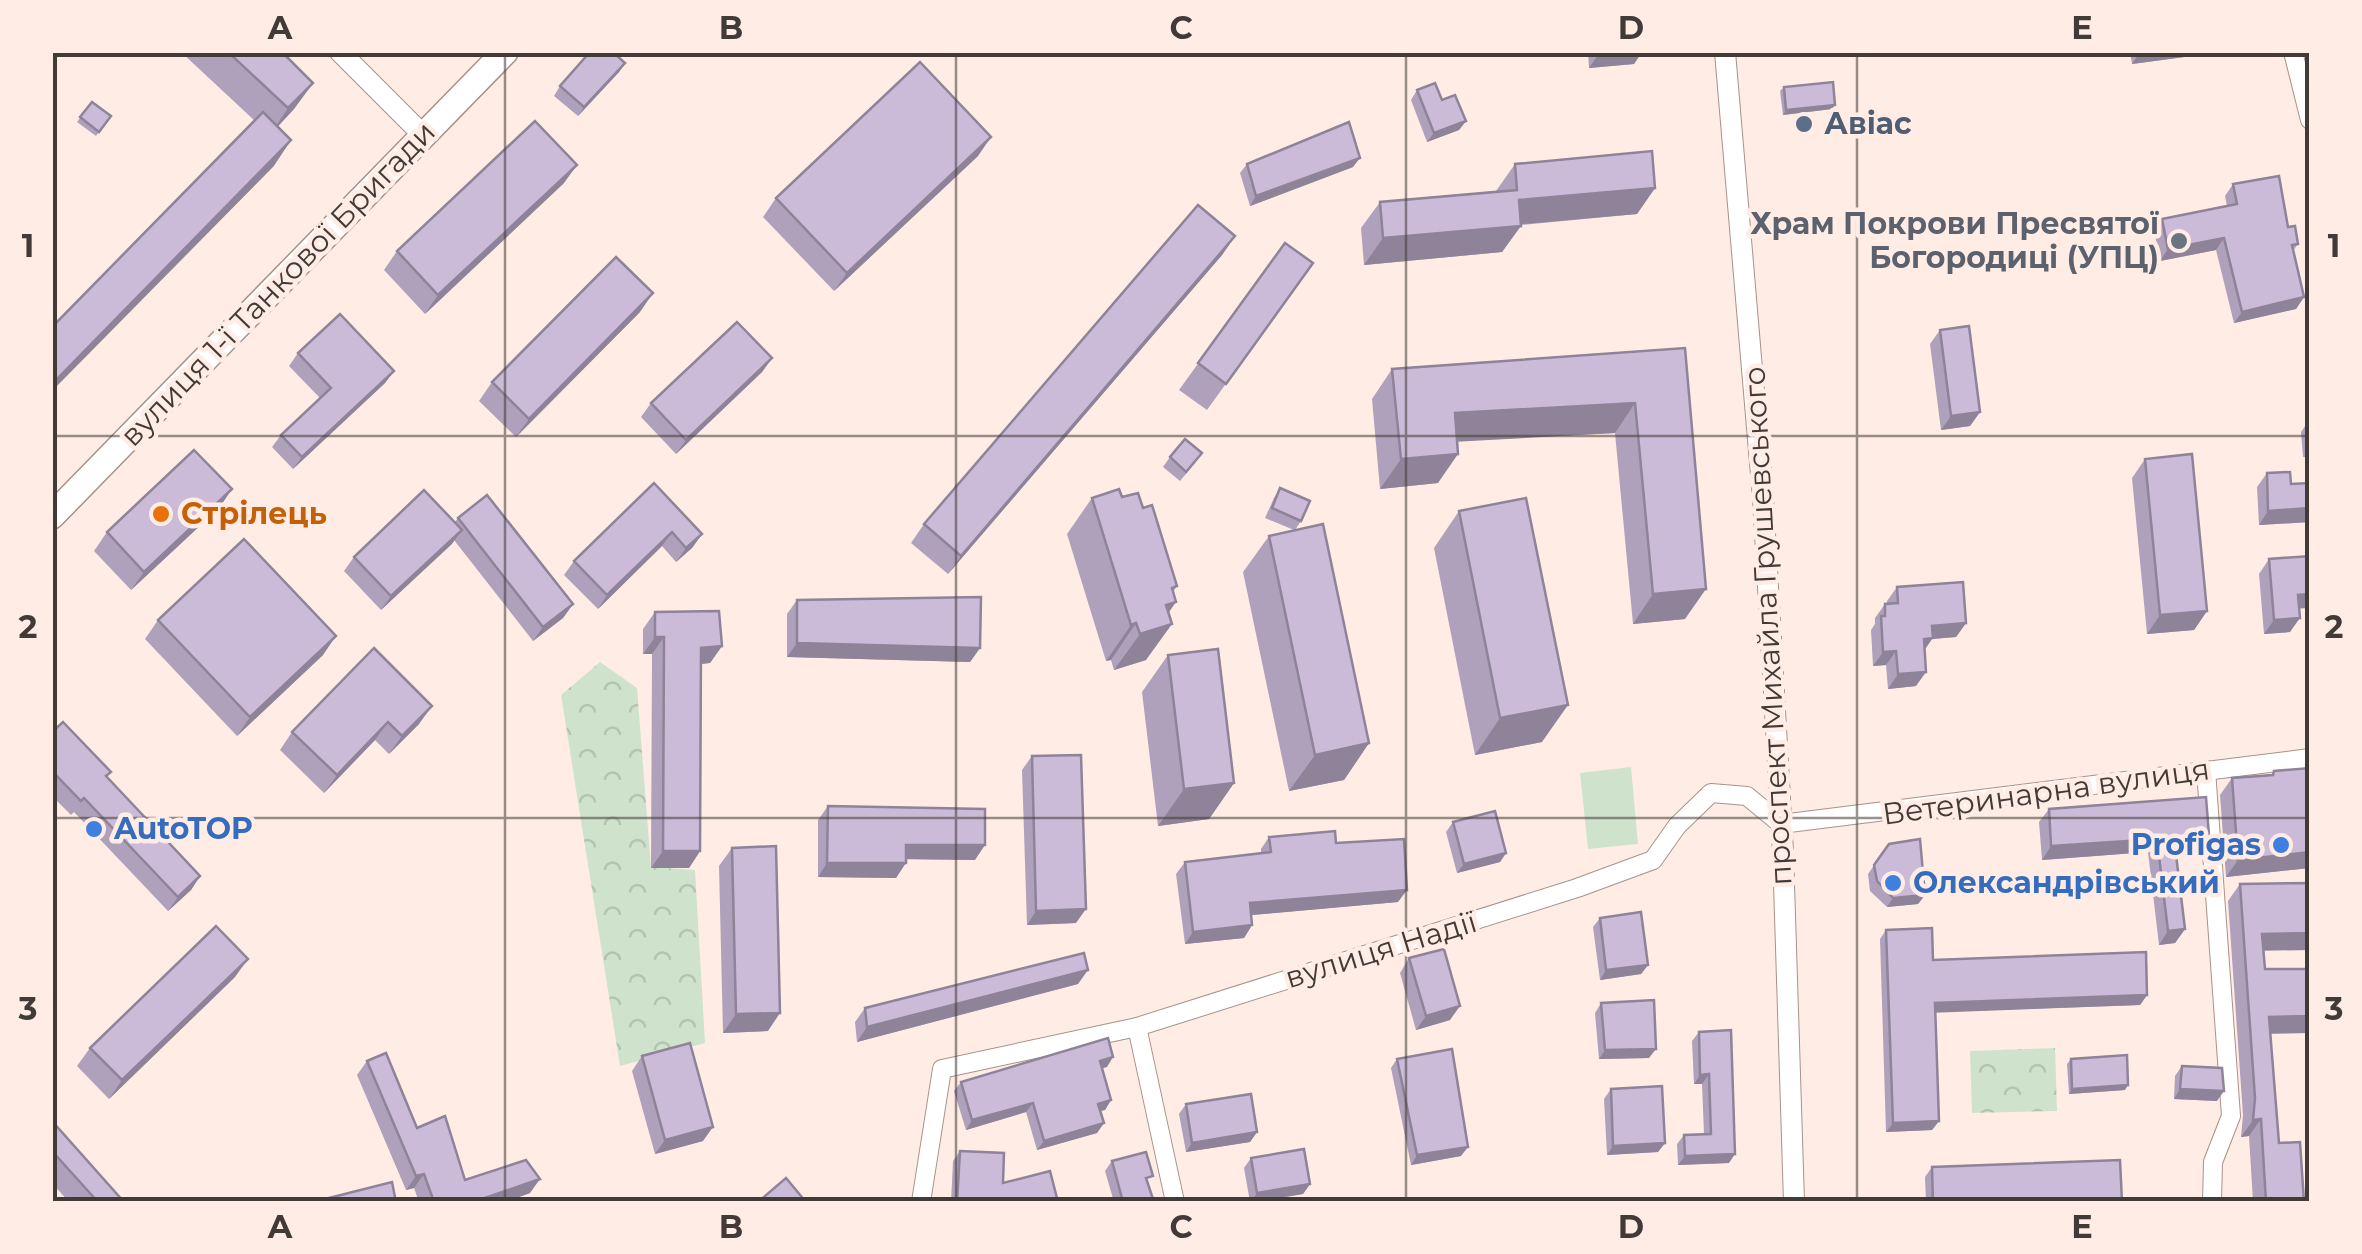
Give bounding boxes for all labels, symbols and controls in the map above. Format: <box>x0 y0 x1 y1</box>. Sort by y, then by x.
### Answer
text: A <box>267 8 293 47</box>
text: B <box>719 8 743 47</box>
text: C <box>1169 8 1193 47</box>
text: D <box>1618 8 1644 47</box>
text: E <box>2071 8 2093 47</box>
place label: Авіас <box>1824 105 1912 142</box>
marker: Авіас <box>1793 113 1815 135</box>
street label: вулиця 1-ї Танкової Бригади <box>112 114 443 454</box>
place label: Храм Покрови Пресвятої Богородиці (УПЦ) <box>1750 205 2159 276</box>
text: 1 <box>22 226 34 265</box>
text: 1 <box>2328 226 2340 265</box>
marker: Храм Покрови Пресвятої Богородиці (УПЦ) <box>2168 230 2190 252</box>
street label: проспект Михайла Грушевського <box>1735 366 1800 886</box>
place label: Стрілець <box>181 495 327 532</box>
marker: Стрілець <box>150 503 172 525</box>
text: 2 <box>19 607 37 646</box>
text: 2 <box>2325 607 2343 646</box>
street label: Ветеринарна вулиця <box>1880 750 2212 833</box>
place label: AutoTOP <box>113 810 253 847</box>
marker: AutoTOP <box>83 818 105 840</box>
place label: Profigas <box>2131 826 2261 863</box>
marker: Profigas <box>2270 834 2292 856</box>
place label: Олександрівський <box>1913 864 2220 901</box>
marker: Олександрівський <box>1882 872 1904 894</box>
street label: вулиця Надії <box>1281 903 1481 996</box>
text: 3 <box>18 989 37 1028</box>
text: 3 <box>2324 989 2343 1028</box>
text: A <box>267 1207 293 1246</box>
text: B <box>719 1207 743 1246</box>
text: C <box>1169 1207 1193 1246</box>
text: D <box>1618 1207 1644 1246</box>
text: E <box>2071 1207 2093 1246</box>

